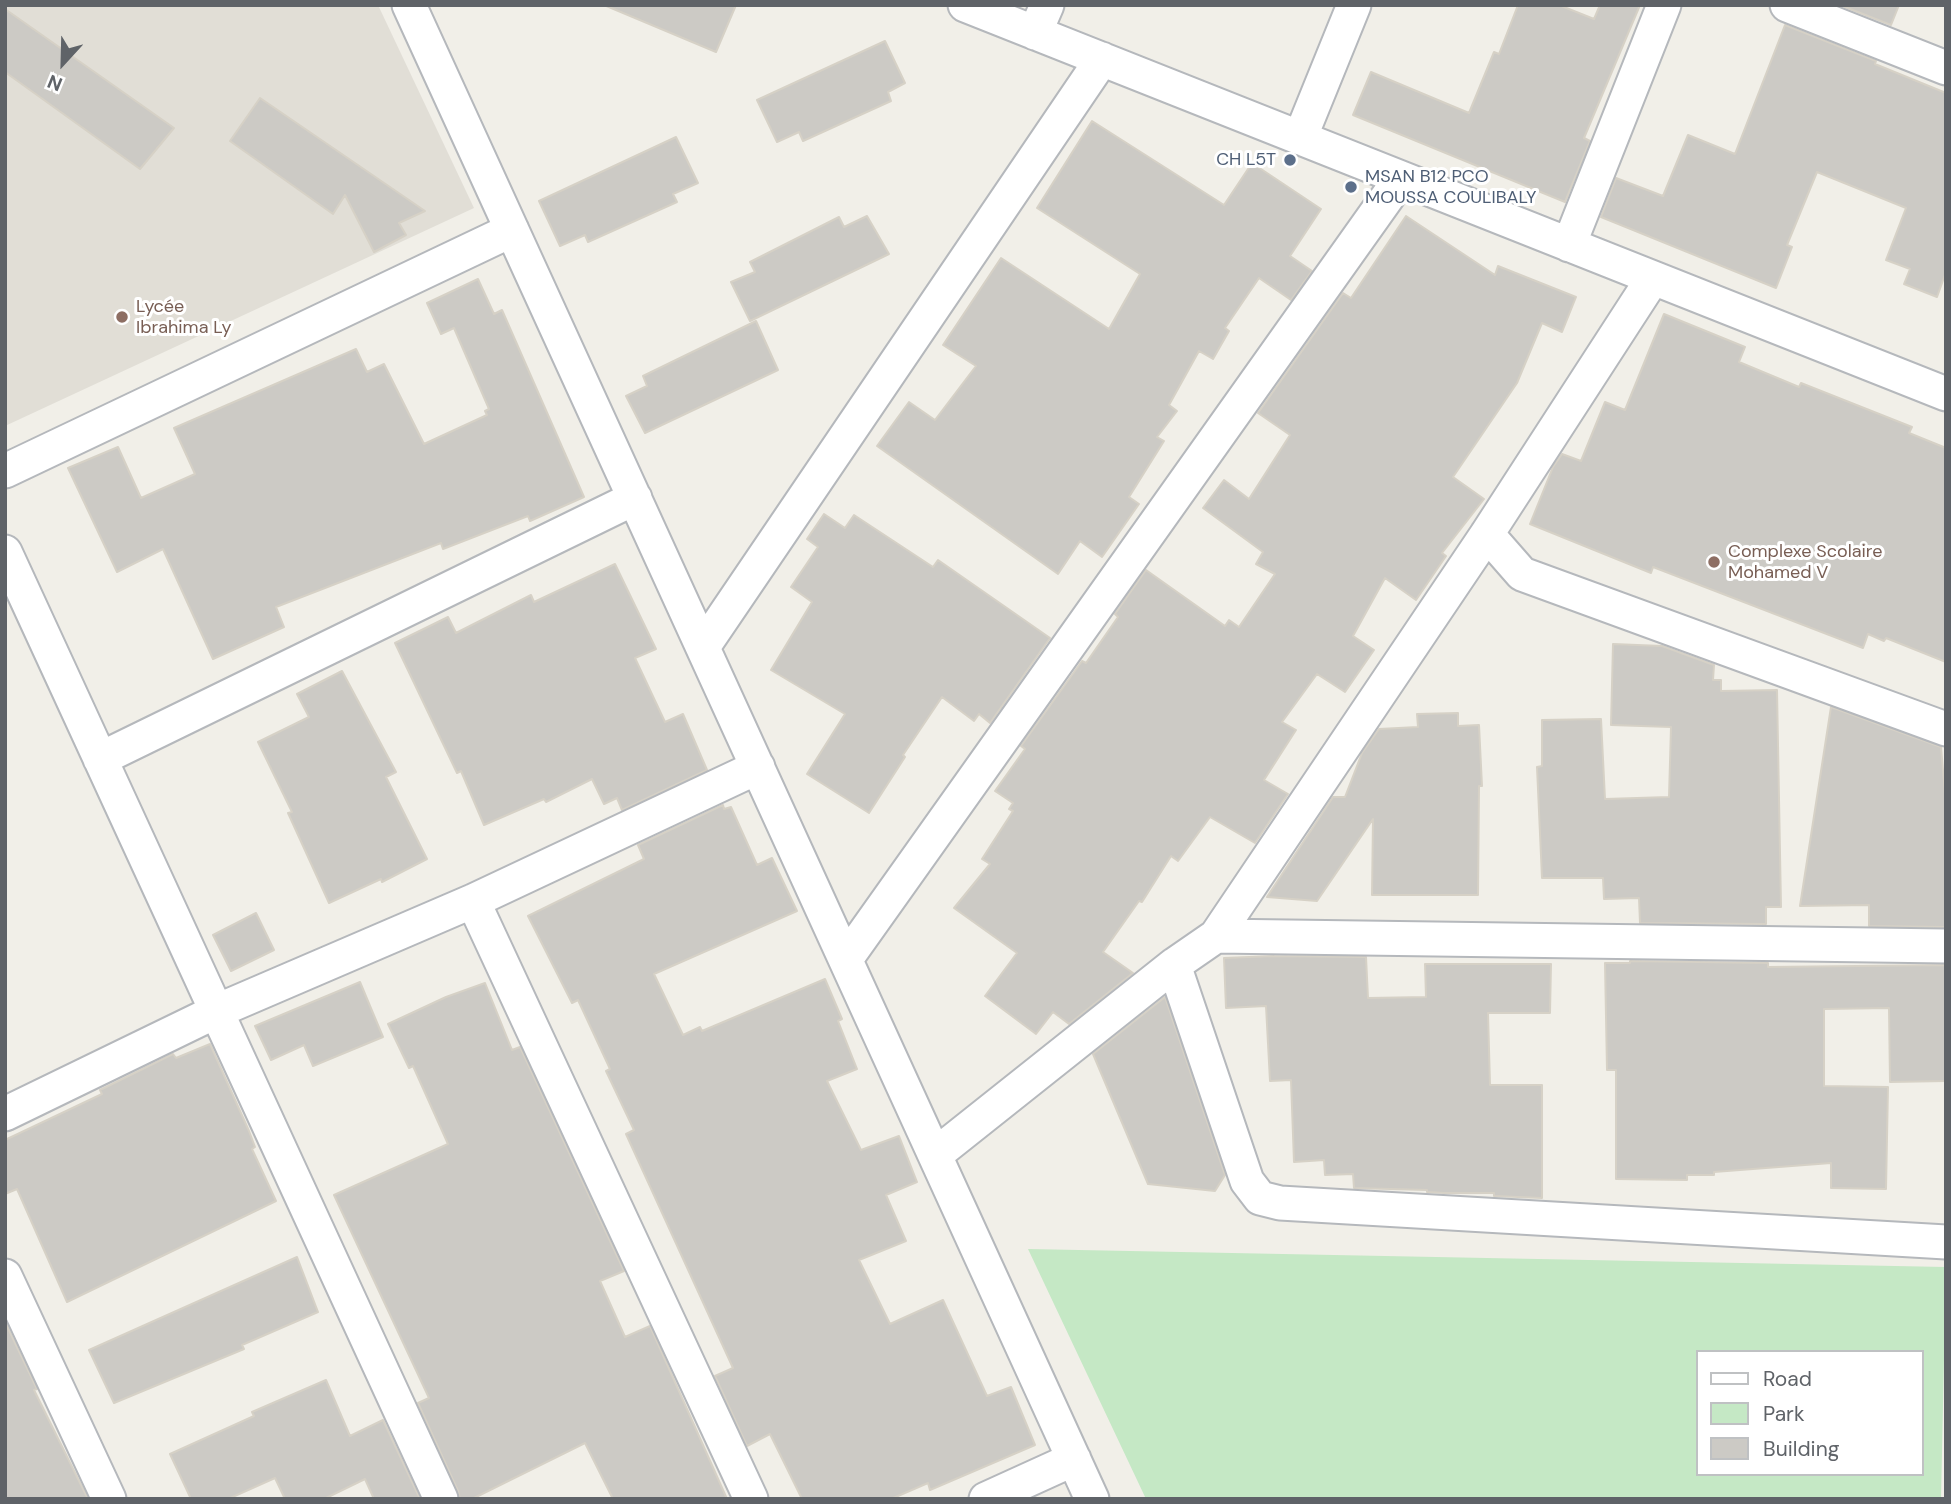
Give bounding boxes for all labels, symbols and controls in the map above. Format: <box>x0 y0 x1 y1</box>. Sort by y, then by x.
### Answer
north arrow <box>28 28 98 98</box>
text: N <box>44 69 66 97</box>
place label: CH L5T <box>1216 149 1276 171</box>
marker: CH L5T <box>1282 152 1298 168</box>
place label: MSAN B12 PCO MOUSSA COULIBALY <box>1365 166 1537 208</box>
marker: MSAN B12 PCO MOUSSA COULIBALY <box>1343 179 1359 195</box>
place label: Lycée Ibrahima Ly <box>136 296 232 338</box>
marker: Lycée Ibrahima Ly <box>114 309 130 325</box>
place label: Complexe Scolaire Mohamed V <box>1728 541 1882 584</box>
marker: Complexe Scolaire Mohamed V <box>1706 554 1722 570</box>
legend <box>1696 1350 1923 1476</box>
text: Road <box>1763 1365 1812 1393</box>
text: Park <box>1763 1400 1804 1428</box>
text: Building <box>1763 1435 1839 1463</box>

